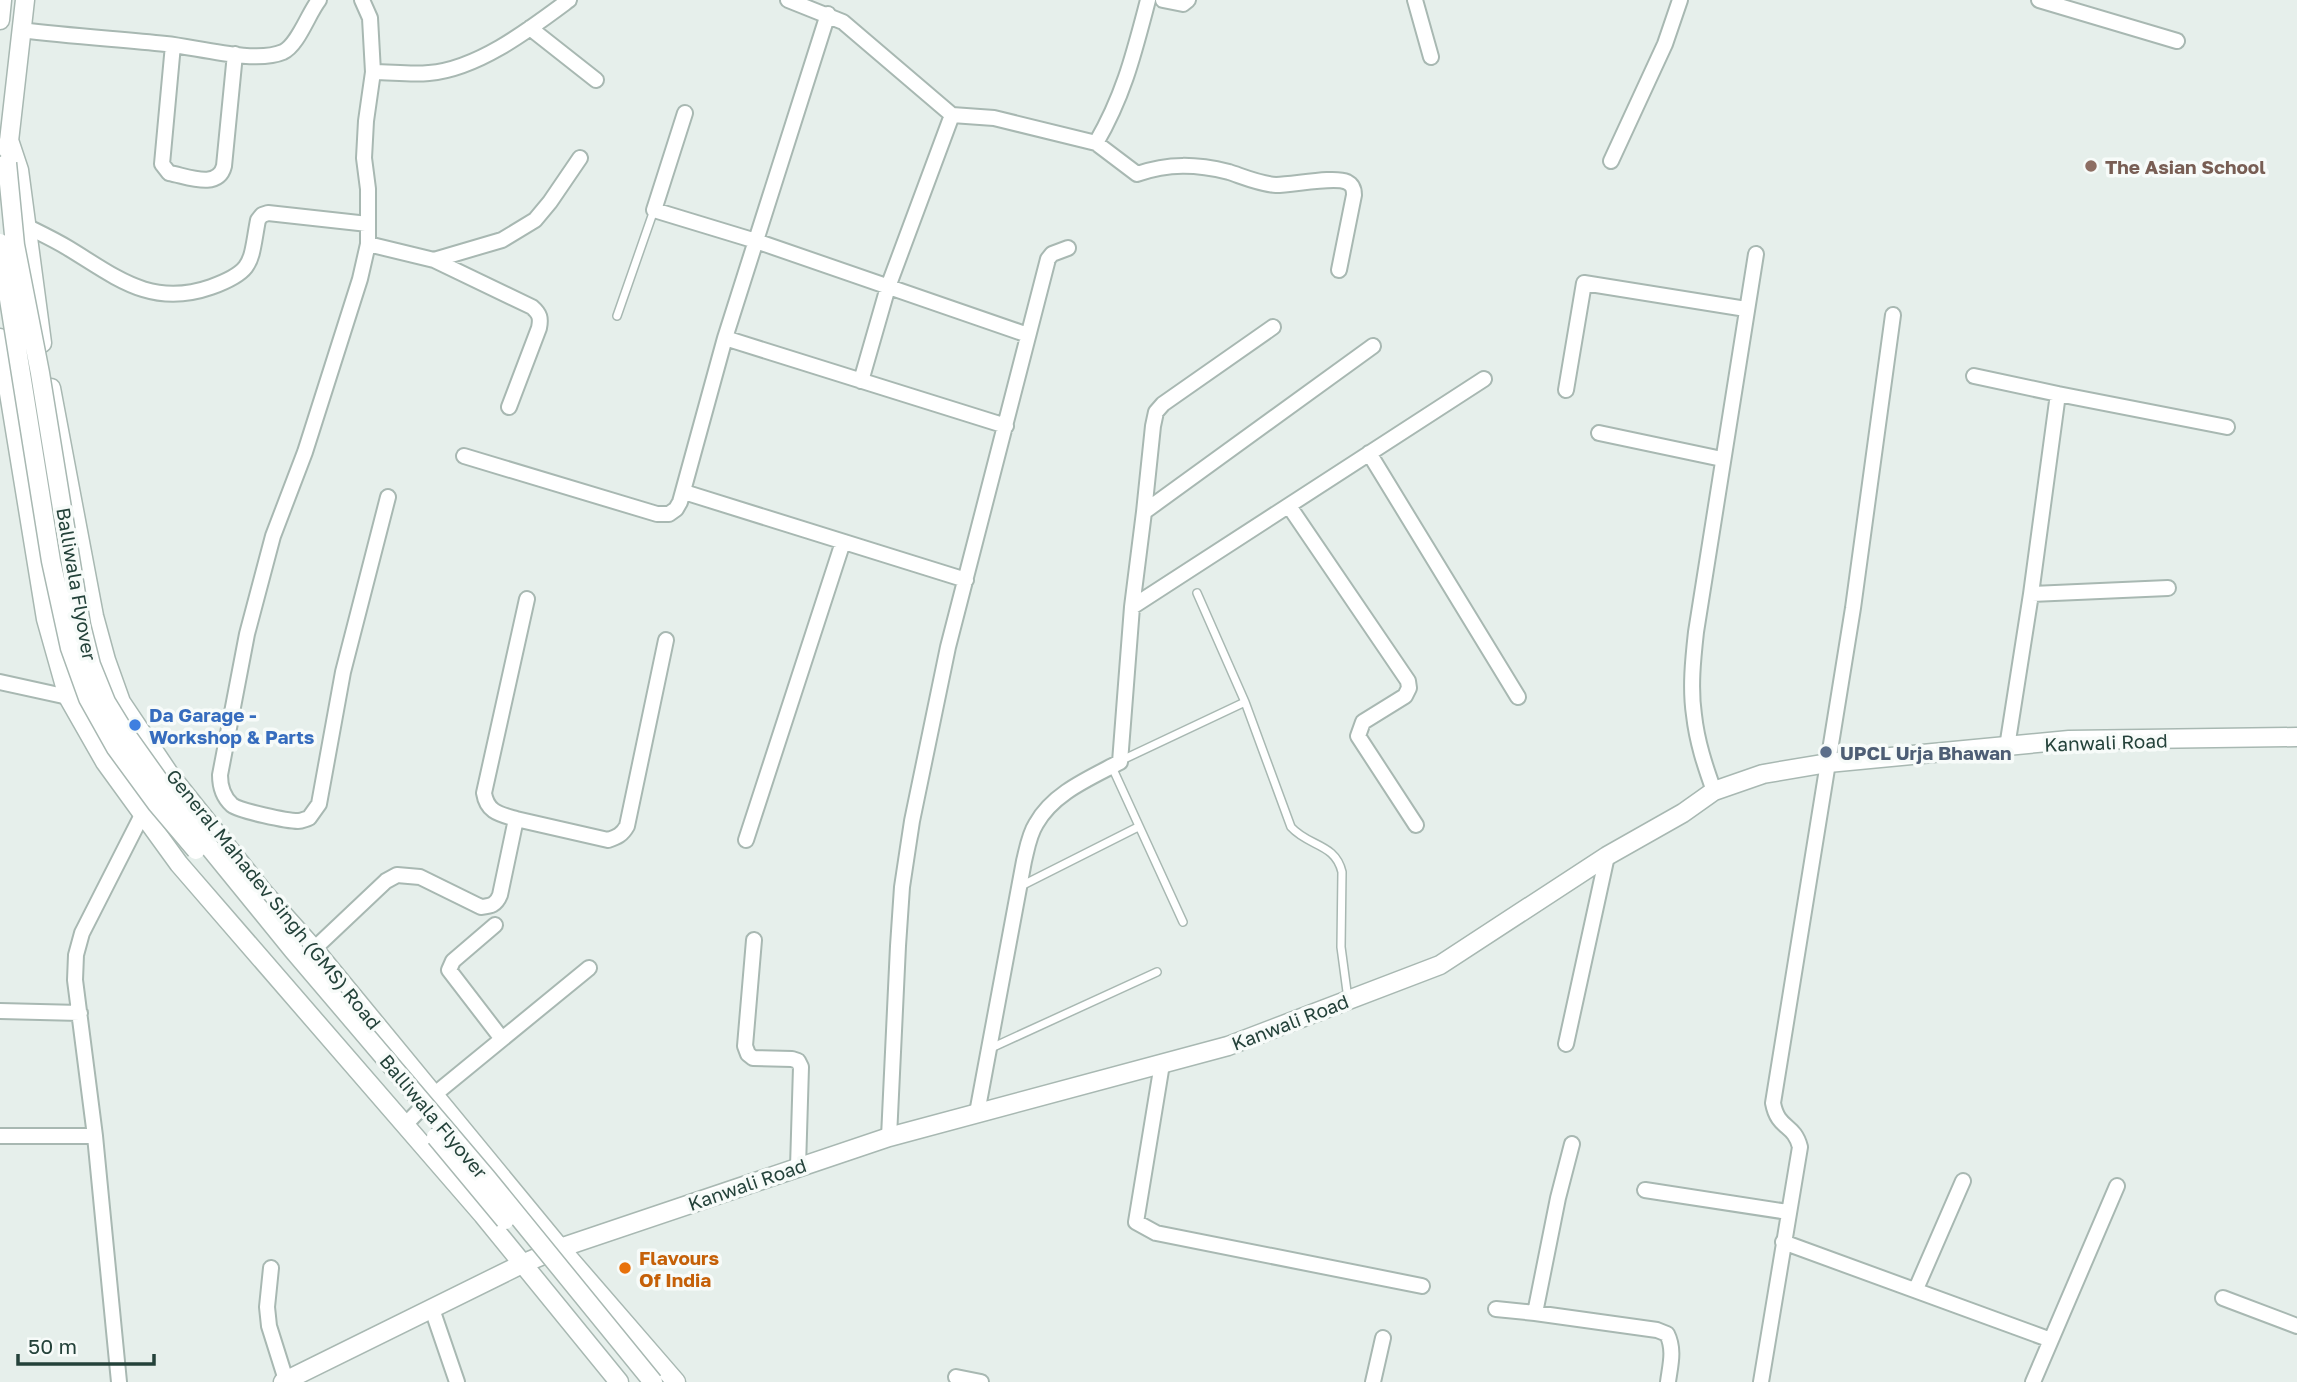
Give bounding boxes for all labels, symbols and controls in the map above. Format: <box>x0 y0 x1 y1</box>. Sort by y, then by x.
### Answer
place label: The Asian School <box>2105 155 2266 178</box>
marker: The Asian School <box>2083 158 2099 174</box>
street label: Balliwala Flyover <box>52 506 102 663</box>
place label: Da Garage - Workshop & Parts <box>149 703 315 748</box>
marker: Da Garage - Workshop & Parts <box>127 717 143 733</box>
street label: Kanwali Road <box>2044 728 2168 756</box>
place label: UPCL Urja Bhawan <box>1840 741 2011 764</box>
marker: UPCL Urja Bhawan <box>1818 744 1834 760</box>
street label: General Mahadev Singh (GMS) Road <box>162 764 386 1034</box>
street label: Kanwali Road <box>1228 989 1352 1055</box>
street label: Balliwala Flyover <box>375 1049 493 1183</box>
street label: Kanwali Road <box>685 1153 809 1215</box>
place label: Flavours Of India <box>639 1246 720 1291</box>
marker: Flavours Of India <box>617 1260 633 1276</box>
scale bar <box>18 1322 154 1366</box>
text: 50 m <box>28 1333 77 1359</box>

